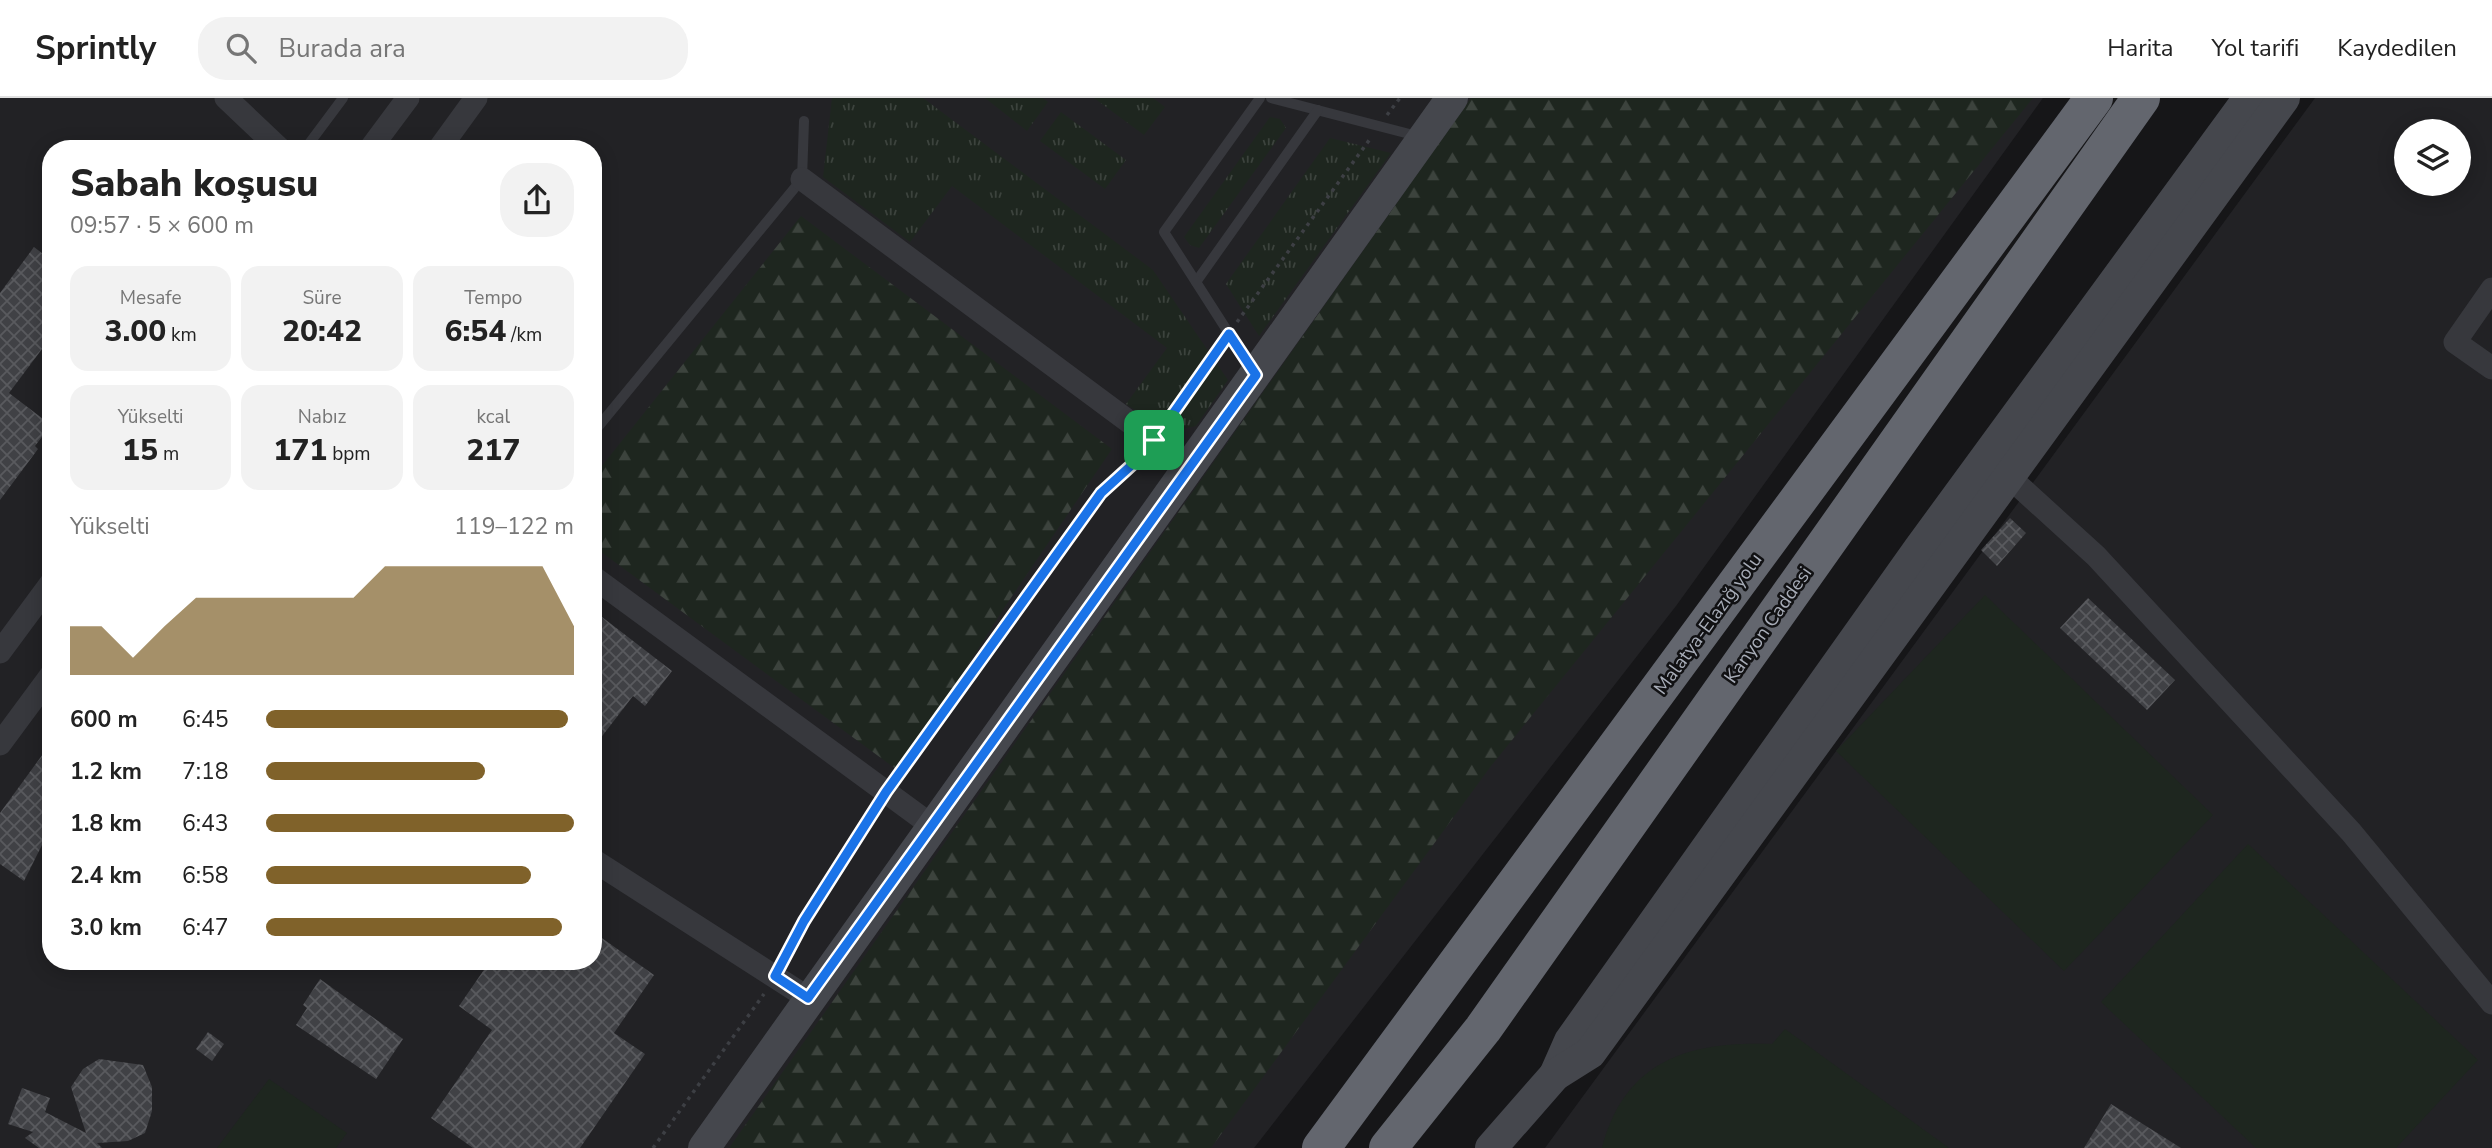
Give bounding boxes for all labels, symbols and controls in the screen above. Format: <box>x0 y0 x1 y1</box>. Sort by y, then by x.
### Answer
search box <box>198 17 688 80</box>
text: Sprintly <box>35 26 156 71</box>
icon: search <box>222 29 260 67</box>
text: Burada ara <box>278 31 406 66</box>
text: Harita <box>2107 32 2173 64</box>
text: Yol tarifi <box>2211 32 2299 64</box>
text: Kaydedilen <box>2337 32 2457 64</box>
map controls <box>2394 119 2471 196</box>
button: layers <box>2394 119 2471 196</box>
text: Sabah koşusu <box>70 158 319 209</box>
button: share <box>500 163 574 237</box>
text: 09:57 · 5 × 600 m <box>70 210 254 241</box>
text: Mesafe <box>120 285 182 311</box>
text: Süre <box>302 285 342 311</box>
text: Tempo <box>464 285 522 311</box>
text: 3.00 <box>104 311 166 352</box>
text: 20:42 <box>282 311 362 352</box>
text: 6:54 <box>444 311 506 352</box>
text: km <box>166 322 197 348</box>
text: /km <box>506 322 542 348</box>
text: Yükselti <box>118 404 184 430</box>
text: Nabız <box>298 404 346 430</box>
text: kcal <box>476 404 510 430</box>
pin <box>1124 410 1184 470</box>
icon: arrive <box>1135 421 1173 459</box>
text: 15 <box>122 430 158 471</box>
text: 171 <box>273 430 327 471</box>
text: 217 <box>466 430 520 471</box>
text: m <box>158 441 179 467</box>
text: bpm <box>327 441 371 467</box>
text: Yükselti <box>70 511 150 542</box>
text: 119–122 m <box>454 511 574 542</box>
street label: Malatya-Elazığ yolu <box>1648 548 1768 700</box>
street label: Kanyon Caddesi <box>1718 561 1818 689</box>
text: 600 m <box>70 704 138 735</box>
text: 6:45 <box>182 704 229 735</box>
text: 1.2 km <box>70 756 142 787</box>
text: 7:18 <box>182 756 229 787</box>
text: 1.8 km <box>70 808 142 839</box>
text: 6:43 <box>182 808 229 839</box>
text: 2.4 km <box>70 860 142 891</box>
text: 6:58 <box>182 860 229 891</box>
text: 3.0 km <box>70 912 142 943</box>
text: 6:47 <box>182 912 229 943</box>

